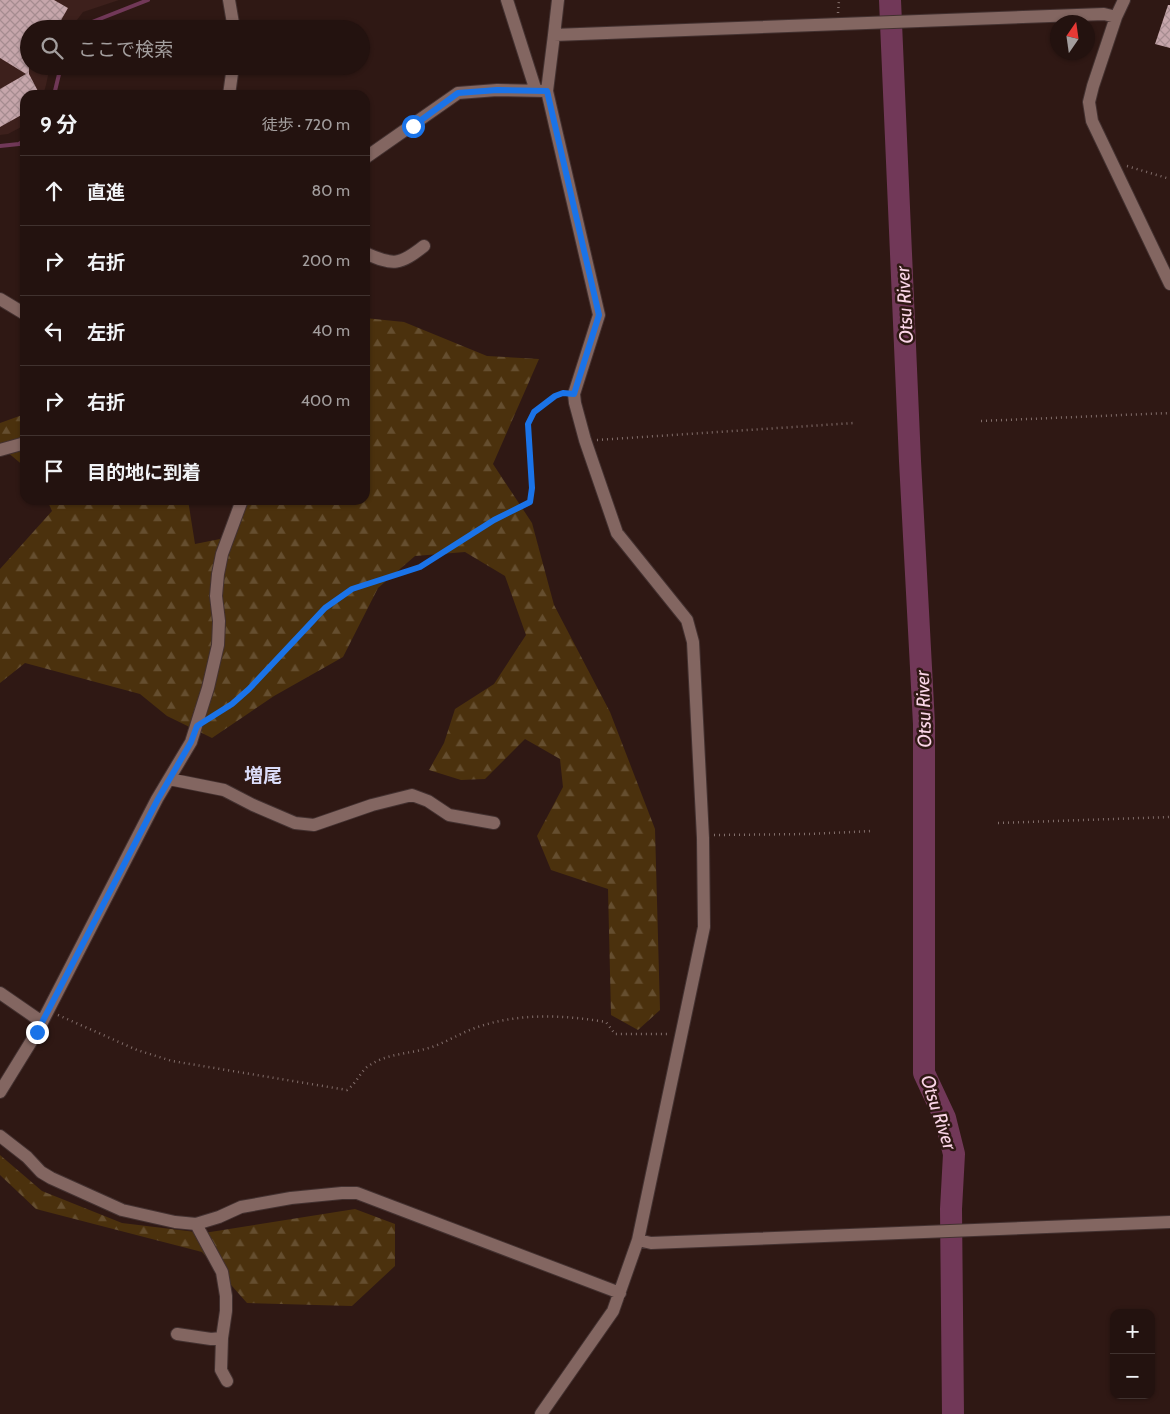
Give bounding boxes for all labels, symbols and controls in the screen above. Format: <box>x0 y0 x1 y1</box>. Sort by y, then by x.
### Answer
north arrow <box>1050 15 1095 60</box>
search box <box>20 20 370 75</box>
icon: search <box>38 34 66 62</box>
text: ここで検索 <box>78 38 173 61</box>
text: 9 分 <box>40 112 78 137</box>
text: 徒歩 · 720 m <box>262 115 350 134</box>
route start <box>402 115 425 138</box>
icon: ahead <box>40 177 68 205</box>
text: 直進 <box>87 181 125 204</box>
text: 80 m <box>312 181 350 200</box>
icon: right <box>40 247 68 275</box>
text: 右折 <box>87 251 125 274</box>
text: 200 m <box>302 251 350 270</box>
water label: Otsu River <box>891 265 918 344</box>
icon: left <box>40 317 68 345</box>
text: 左折 <box>87 321 125 344</box>
text: 40 m <box>312 321 350 340</box>
icon: right <box>40 387 68 415</box>
text: 右折 <box>87 391 125 414</box>
text: 400 m <box>301 391 350 410</box>
icon: arrive <box>40 457 68 485</box>
text: 目的地に到着 <box>87 461 201 484</box>
water label: Otsu River <box>911 669 936 748</box>
district label: 増尾 <box>244 764 282 787</box>
route end <box>26 1021 49 1044</box>
water label: Otsu River <box>916 1072 962 1154</box>
map controls <box>1110 1309 1155 1399</box>
button: + <box>1110 1309 1155 1354</box>
button: − <box>1110 1354 1155 1399</box>

